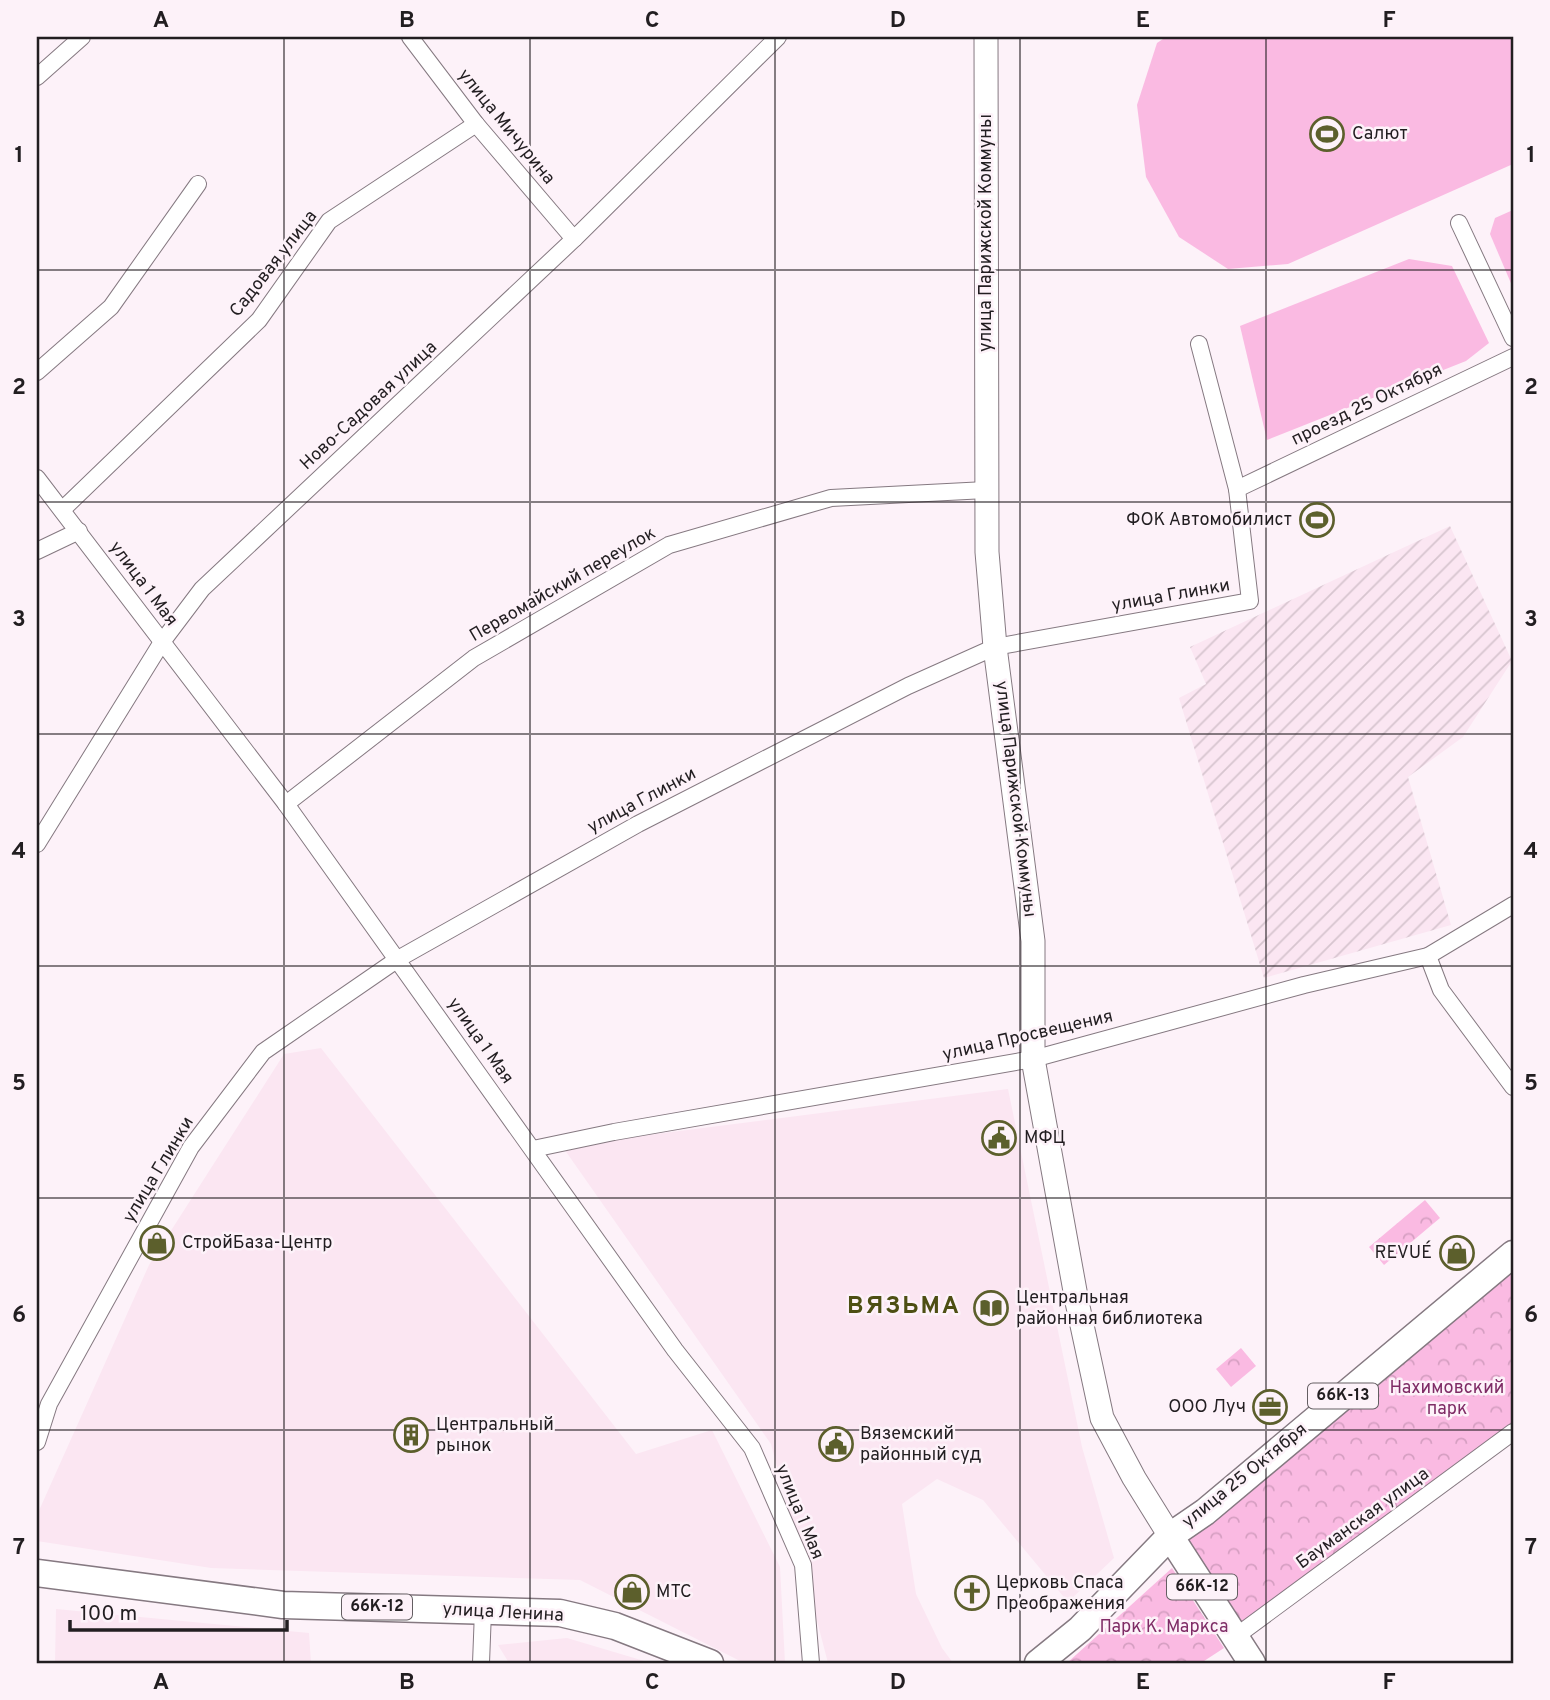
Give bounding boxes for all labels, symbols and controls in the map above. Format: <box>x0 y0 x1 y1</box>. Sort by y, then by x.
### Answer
text: A <box>153 7 169 36</box>
text: B <box>399 7 415 36</box>
text: C <box>645 7 659 36</box>
text: D <box>890 7 906 36</box>
text: E <box>1136 7 1150 36</box>
text: F <box>1382 7 1396 36</box>
street label: улица Мичурина <box>452 64 560 190</box>
street label: улица Парижской Коммуны <box>975 114 998 352</box>
sports icon: Салют <box>1308 115 1346 153</box>
place label: Салют <box>1352 123 1408 146</box>
text: 1 <box>14 142 24 171</box>
text: 1 <box>1526 142 1536 171</box>
street label: Садовая улица <box>225 206 323 322</box>
street label: Ново-Садовая улица <box>296 336 442 476</box>
street label: проезд 25 Октября <box>1288 358 1446 452</box>
text: 2 <box>12 374 26 403</box>
text: 2 <box>1524 374 1538 403</box>
sports icon: ФОК Автомобилист <box>1298 501 1336 539</box>
place label: ФОК Автомобилист <box>1126 509 1292 532</box>
street label: Первомайский переулок <box>466 522 660 648</box>
street label: улица 1 Мая <box>104 537 182 631</box>
street label: улица Глинки <box>1110 574 1232 618</box>
text: 3 <box>12 606 26 635</box>
text: 3 <box>1524 606 1538 635</box>
street label: улица Парижской Коммуны <box>989 679 1041 919</box>
street label: улица Глинки <box>584 763 700 839</box>
text: 4 <box>12 838 26 867</box>
text: 4 <box>1524 838 1538 867</box>
street label: улица 1 Мая <box>442 993 518 1089</box>
street label: улица Просвещения <box>940 1005 1116 1067</box>
text: 5 <box>12 1070 26 1099</box>
text: 5 <box>1524 1070 1538 1099</box>
street label: улица Глинки <box>118 1113 200 1227</box>
public building icon: МФЦ <box>980 1119 1018 1157</box>
place label: МФЦ <box>1024 1127 1066 1150</box>
shop icon: СтройБаза-Центр <box>138 1224 176 1262</box>
place label: СтройБаза-Центр <box>182 1232 333 1255</box>
shop icon: REVUÉ <box>1438 1234 1476 1272</box>
place label: REVUÉ <box>1375 1240 1432 1265</box>
place label: Центральная районная библиотека <box>1016 1287 1203 1331</box>
library icon: Центральная районная библиотека <box>972 1289 1010 1327</box>
district label: ВЯЗЬМА <box>847 1292 961 1322</box>
text: 6 <box>12 1302 26 1331</box>
text: 6 <box>1524 1302 1538 1331</box>
park label: Нахимовский парк <box>1390 1377 1504 1421</box>
road number: 66К-13 <box>1308 1384 1378 1408</box>
office icon: ООО Луч <box>1251 1388 1289 1426</box>
place label: ООО Луч <box>1168 1396 1246 1419</box>
place label: Центральный рынок <box>436 1414 554 1458</box>
building icon: Центральный рынок <box>392 1416 430 1454</box>
street label: улица 25 Октября <box>1178 1418 1312 1534</box>
place label: Вяземский районный суд <box>860 1423 981 1467</box>
public building icon: Вяземский районный суд <box>817 1425 855 1463</box>
street label: улица 1 Мая <box>769 1461 829 1563</box>
street label: Бауманская улица <box>1292 1463 1434 1575</box>
text: 7 <box>13 1534 25 1563</box>
text: 7 <box>1525 1534 1537 1563</box>
place label: Церковь Спаса Преображения <box>996 1572 1125 1616</box>
shop icon: МТС <box>613 1573 651 1611</box>
church icon: Церковь Спаса Преображения <box>953 1574 991 1612</box>
road number: 66К-12 <box>1167 1574 1237 1600</box>
place label: МТС <box>656 1581 692 1604</box>
scale bar <box>70 1588 287 1632</box>
road number: 66К-12 <box>342 1595 412 1620</box>
street label: улица Ленина <box>442 1598 564 1628</box>
text: 100 m <box>80 1601 137 1628</box>
park label: Парк К. Маркса <box>1100 1616 1228 1639</box>
text: A <box>153 1669 169 1698</box>
text: B <box>399 1669 415 1698</box>
text: C <box>645 1669 659 1698</box>
text: D <box>890 1669 906 1698</box>
text: E <box>1136 1669 1150 1698</box>
text: F <box>1382 1669 1396 1698</box>

